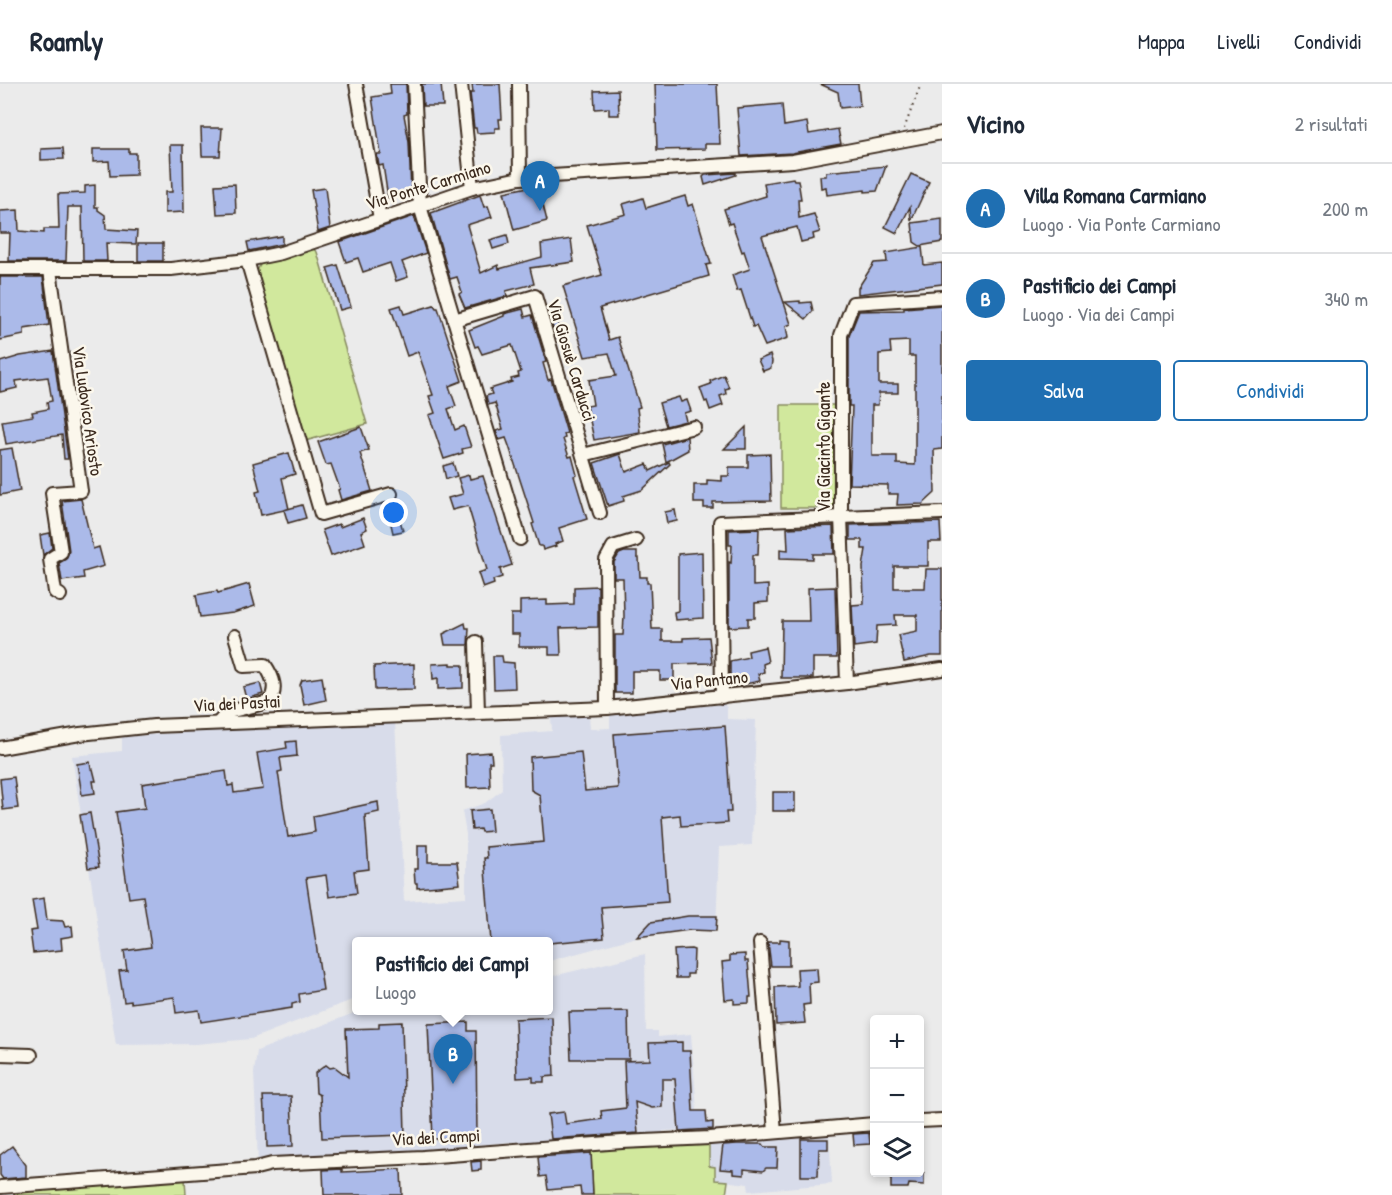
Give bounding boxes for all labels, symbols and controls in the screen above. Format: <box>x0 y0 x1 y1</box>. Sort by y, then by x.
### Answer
text: Roamly <box>30 22 103 60</box>
text: Mappa <box>1138 27 1185 56</box>
text: Livelli <box>1218 27 1261 56</box>
text: Condividi <box>1294 27 1362 56</box>
text: Vicino <box>966 106 1025 141</box>
text: 2 risultati <box>1295 110 1368 137</box>
street label: Via Ponte Carmiano <box>362 154 494 216</box>
pin: A <box>520 162 560 211</box>
text: Villa Romana Carmiano <box>1023 180 1206 210</box>
text: A <box>981 195 990 222</box>
text: 200 m <box>1323 195 1368 222</box>
text: Luogo · Via Ponte Carmiano <box>1023 210 1221 237</box>
text: Pastificio dei Campi <box>1023 270 1177 300</box>
text: B <box>980 285 991 312</box>
text: 340 m <box>1324 285 1368 312</box>
street label: Via Giosuè Carducci <box>542 296 602 424</box>
text: Luogo · Via dei Campi <box>1023 300 1175 327</box>
street label: Via Ludovico Ariosto <box>67 345 109 477</box>
button: Salva <box>966 360 1161 421</box>
button: Condividi <box>1173 360 1368 421</box>
street label: Via Giacinto Gigante <box>811 381 836 513</box>
your location <box>379 498 408 527</box>
street label: Via Pantano <box>669 664 749 696</box>
street label: Via dei Pastai <box>193 688 281 718</box>
popup <box>352 937 553 1015</box>
text: Pastificio dei Campi <box>376 948 529 978</box>
text: Luogo <box>376 978 416 1005</box>
map controls <box>870 1015 924 1177</box>
button: + <box>870 1015 924 1069</box>
pin: B <box>434 1034 472 1084</box>
button: − <box>870 1069 924 1123</box>
street label: Via dei Campi <box>391 1122 481 1152</box>
button: layers <box>870 1123 924 1177</box>

